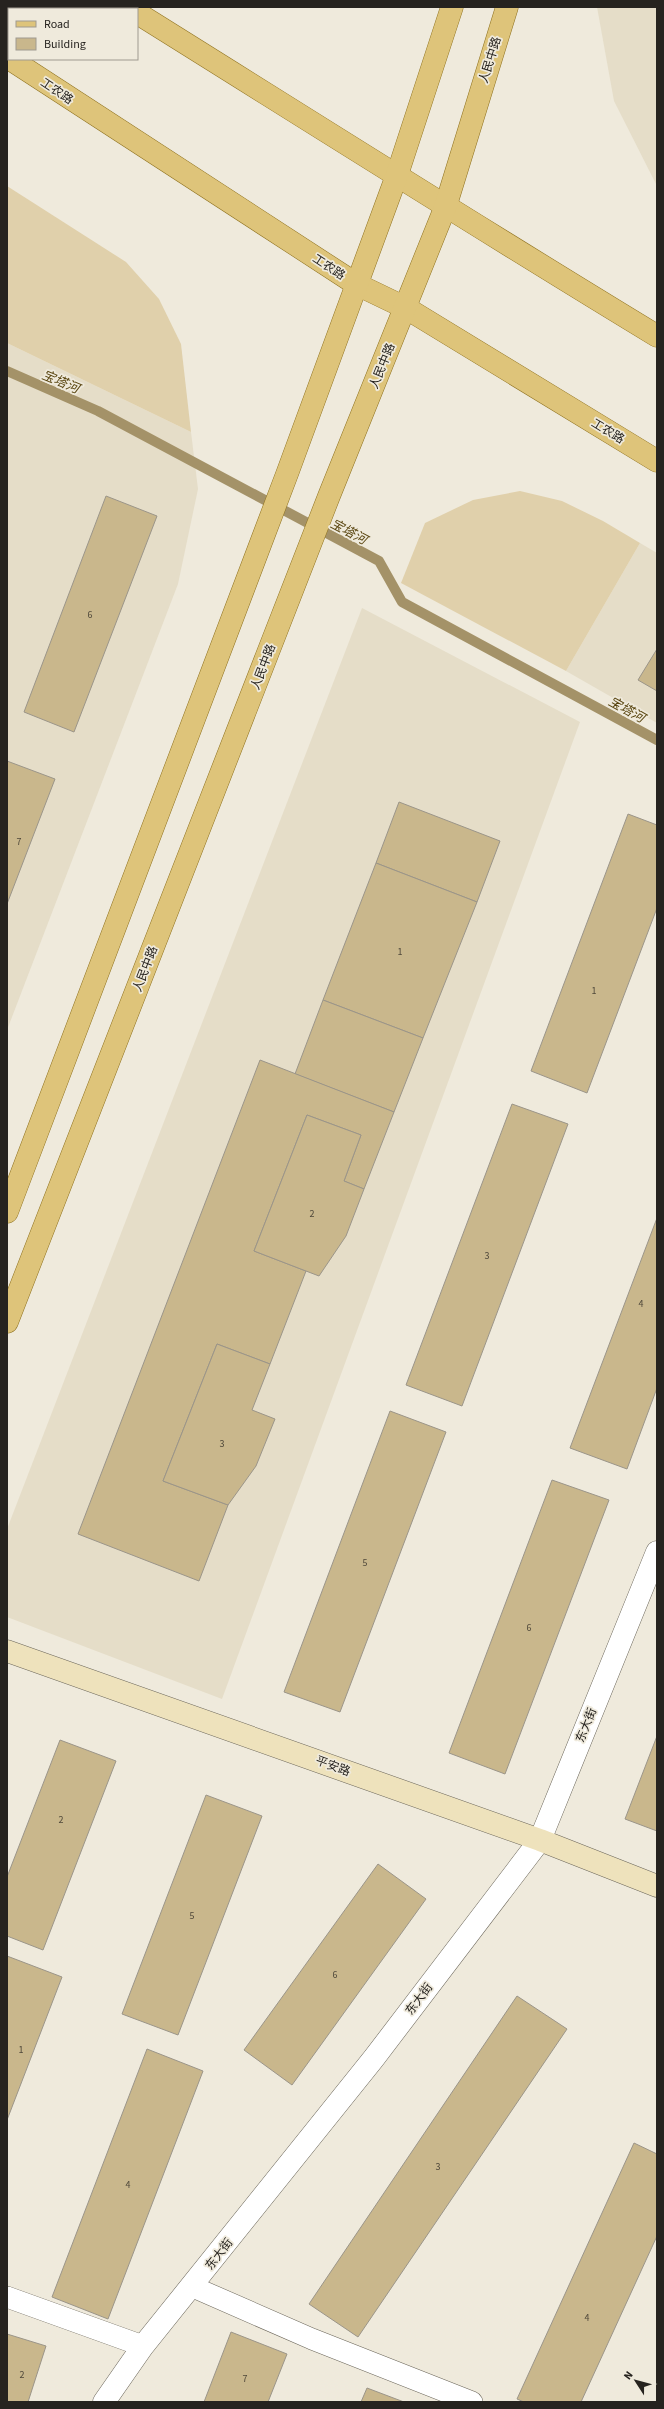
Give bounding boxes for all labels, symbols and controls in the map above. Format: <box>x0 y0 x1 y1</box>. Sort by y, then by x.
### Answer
legend <box>8 8 138 60</box>
text: Road <box>44 16 70 33</box>
street label: 人民中路 <box>475 35 506 86</box>
text: Building <box>44 36 86 53</box>
street label: 工农路 <box>37 74 76 109</box>
street label: 工农路 <box>309 250 348 284</box>
street label: 人民中路 <box>366 341 399 392</box>
water label: 宝塔河 <box>39 366 85 399</box>
street label: 工农路 <box>588 415 628 448</box>
water label: 宝塔河 <box>327 515 373 550</box>
house number: 6 <box>88 608 93 622</box>
street label: 人民中路 <box>247 642 280 693</box>
water label: 宝塔河 <box>605 693 651 729</box>
house number: 7 <box>17 835 22 849</box>
street label: 人民中路 <box>129 944 162 995</box>
house number: 1 <box>398 945 403 959</box>
house number: 1 <box>592 984 597 998</box>
house number: 2 <box>310 1207 315 1221</box>
house number: 3 <box>485 1249 490 1263</box>
house number: 4 <box>639 1297 644 1311</box>
house number: 3 <box>220 1437 225 1451</box>
house number: 5 <box>363 1556 368 1570</box>
house number: 6 <box>527 1621 532 1635</box>
street label: 东大街 <box>572 1705 601 1745</box>
street label: 平安路 <box>313 1752 353 1781</box>
house number: 2 <box>59 1813 64 1827</box>
house number: 5 <box>190 1909 195 1923</box>
house number: 6 <box>333 1968 338 1982</box>
street label: 东大街 <box>402 1980 437 2019</box>
house number: 1 <box>19 2043 24 2057</box>
house number: 3 <box>436 2160 441 2174</box>
house number: 4 <box>126 2178 131 2192</box>
street label: 东大街 <box>202 2235 237 2274</box>
house number: 4 <box>585 2311 590 2325</box>
north arrow <box>616 2361 656 2401</box>
house number: 2 <box>20 2368 25 2382</box>
text: N <box>620 2368 637 2383</box>
house number: 7 <box>243 2372 248 2386</box>

